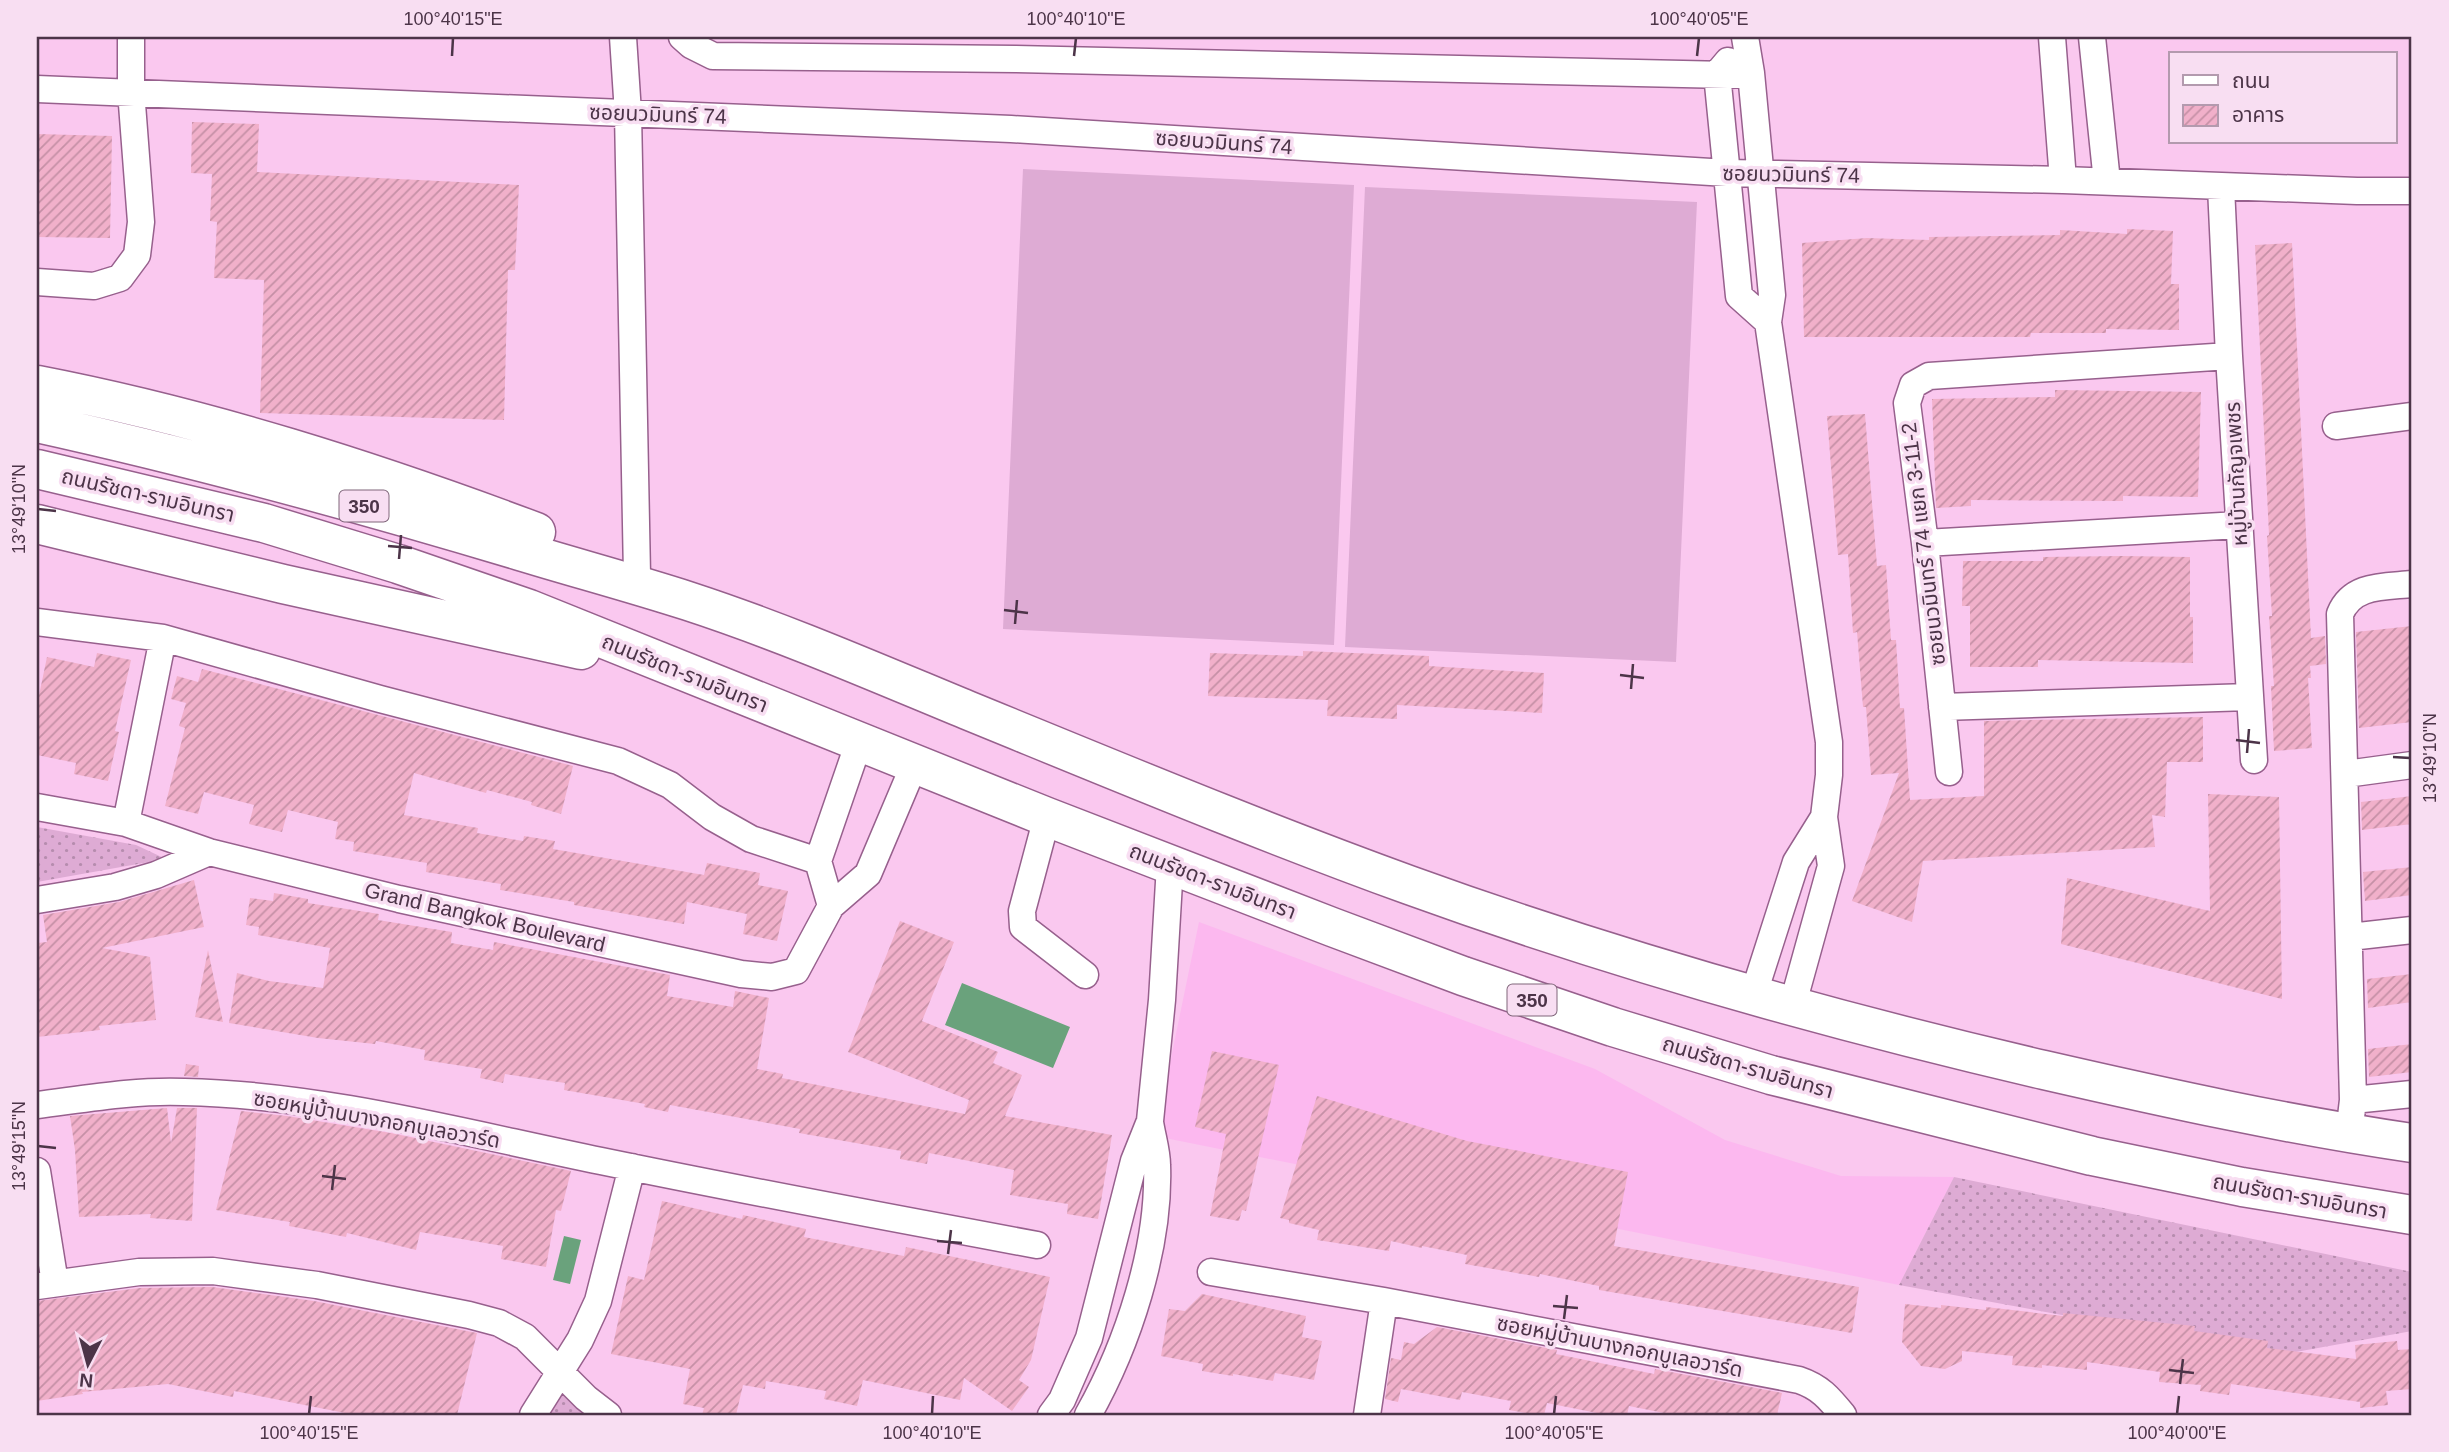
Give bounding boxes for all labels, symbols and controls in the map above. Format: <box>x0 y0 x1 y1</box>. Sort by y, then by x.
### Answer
text: 100°40'15"E <box>403 9 503 29</box>
text: 100°40'10"E <box>1026 9 1126 29</box>
text: 100°40'05"E <box>1649 9 1749 29</box>
legend <box>2169 52 2396 144</box>
text: ถนน <box>2232 69 2270 92</box>
street label: ซอยนวมินทร์ 74 <box>589 100 727 128</box>
text: อาคาร <box>2232 103 2284 126</box>
street label: ซอยนวมินทร์ 74 <box>1155 126 1294 158</box>
street label: ซอยนวมินทร์ 74 <box>1722 161 1860 187</box>
street label: หมู่บ้านกัญจเพชร <box>2221 401 2253 547</box>
street label: ซอยนวมินทร์ 74 แยก 3-11-2 <box>1897 421 1949 667</box>
text: 13°49'10"N <box>9 464 29 554</box>
street label: ถนนรัชดา-รามอินทรา <box>59 464 237 526</box>
road number: 350 <box>340 491 388 522</box>
street label: ถนนรัชดา-รามอินทรา <box>599 629 771 717</box>
text: 13°49'10"N <box>2420 713 2440 803</box>
street label: ถนนรัชดา-รามอินทรา <box>1126 839 1300 923</box>
street label: Grand Bangkok Boulevard <box>362 878 608 956</box>
road number: 350 <box>1508 984 1556 1016</box>
street label: ถนนรัชดา-รามอินทรา <box>1660 1032 1836 1102</box>
street label: ซอยหมู่บ้านบางกอกบูเลอวาร์ด <box>252 1086 502 1154</box>
text: 13°49'15"N <box>9 1101 29 1191</box>
street label: ถนนรัชดา-รามอินทรา <box>2211 1169 2389 1223</box>
street label: ซอยหมู่บ้านบางกอกบูเลอวาร์ด <box>1495 1311 1745 1383</box>
north arrow <box>52 1330 122 1400</box>
text: N <box>78 1369 94 1392</box>
text: 100°40'15"E <box>259 1423 359 1443</box>
text: 100°40'10"E <box>882 1423 982 1443</box>
text: 100°40'05"E <box>1504 1423 1604 1443</box>
text: 100°40'00"E <box>2127 1423 2227 1443</box>

